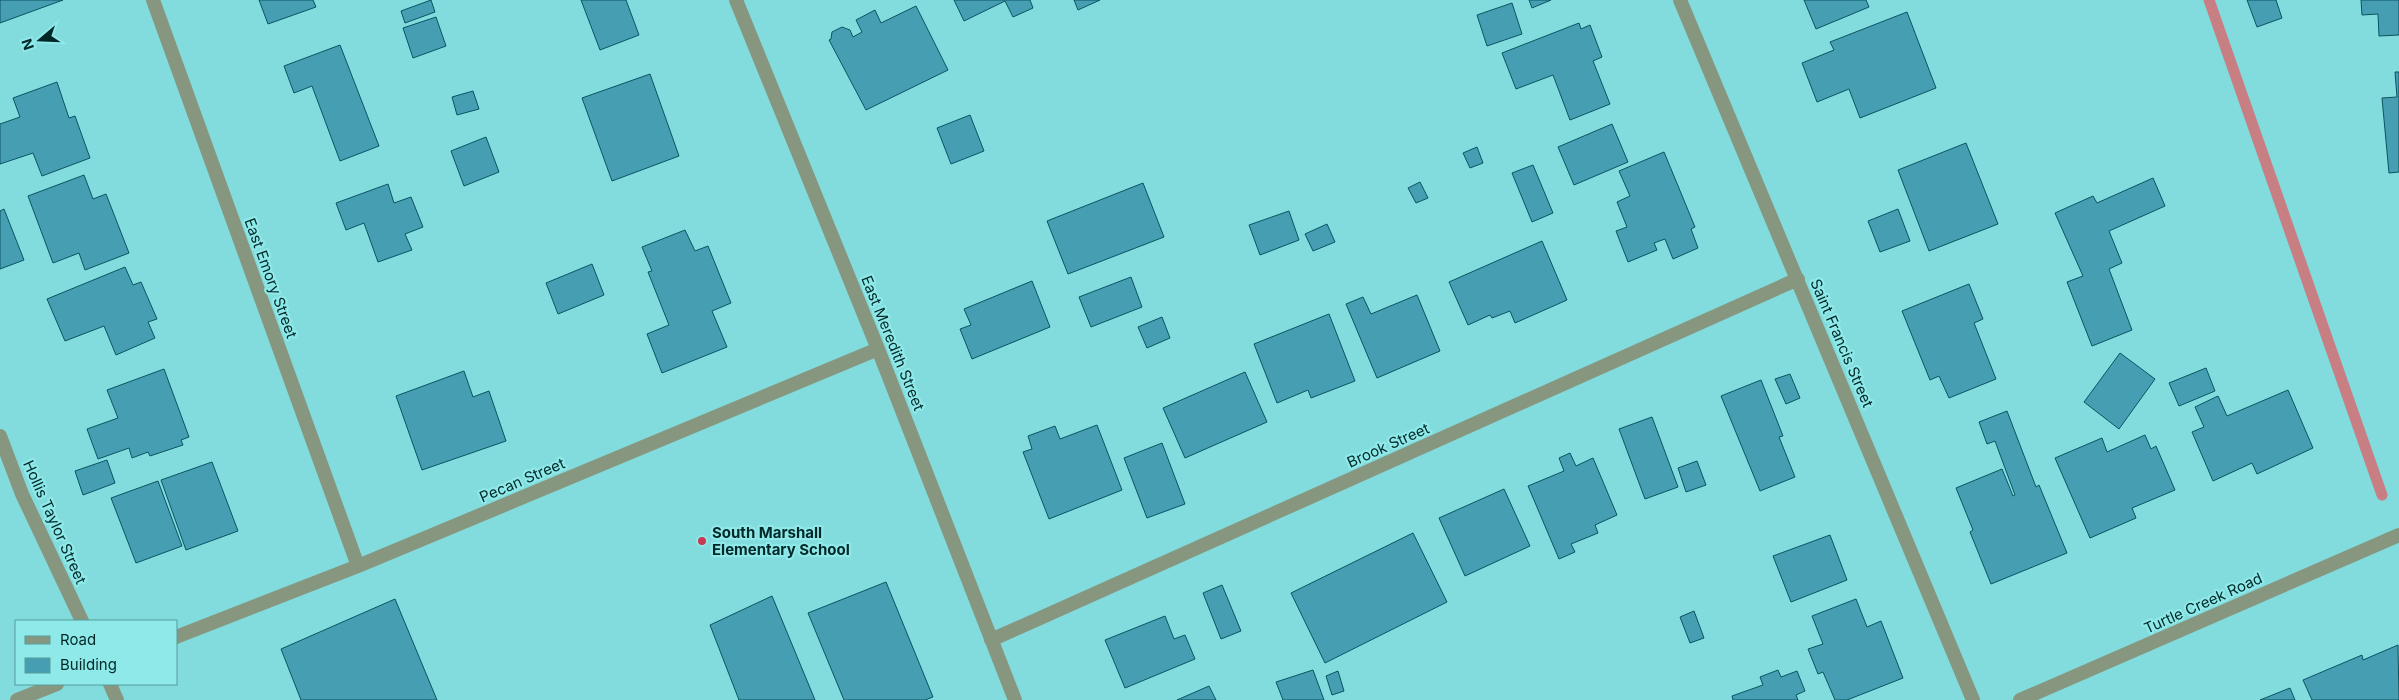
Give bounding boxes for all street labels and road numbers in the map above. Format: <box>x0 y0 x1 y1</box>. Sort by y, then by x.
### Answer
street label: East Emory Street <box>240 215 302 341</box>
street label: East Meredith Street <box>857 273 929 413</box>
street label: Saint Francis Street <box>1806 276 1878 410</box>
street label: Brook Street <box>1344 418 1432 472</box>
street label: Pecan Street <box>476 453 568 506</box>
street label: Hollis Taylor Street <box>19 457 91 587</box>
street label: Turtle Creek Road <box>2141 568 2265 638</box>

